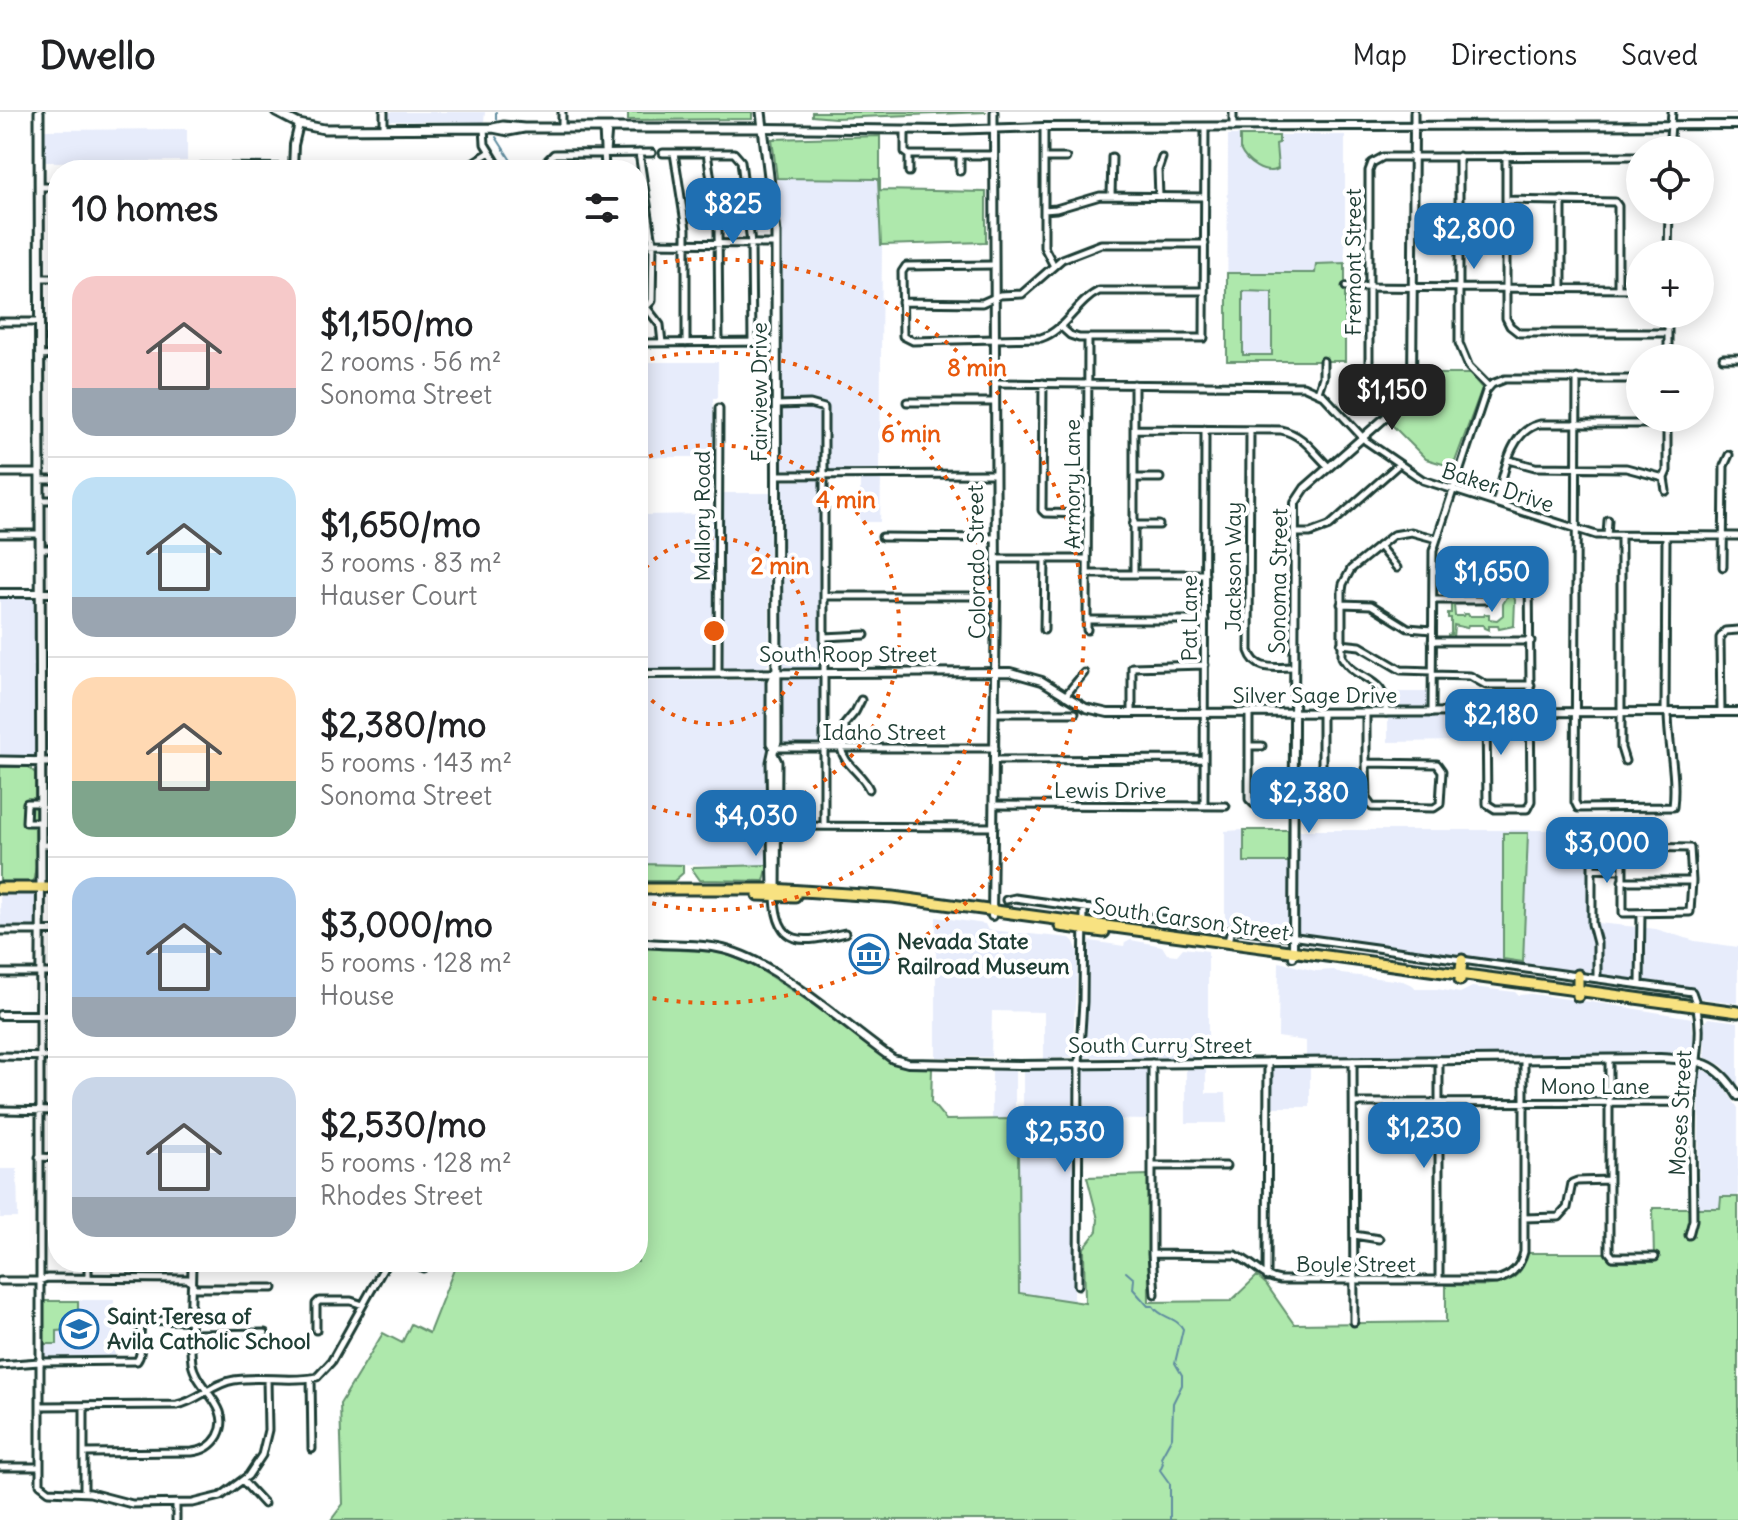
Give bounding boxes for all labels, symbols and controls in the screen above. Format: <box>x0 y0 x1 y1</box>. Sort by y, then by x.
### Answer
text: Dwello <box>40 32 156 79</box>
text: Map <box>1352 37 1407 73</box>
text: Directions <box>1451 37 1577 73</box>
text: Saved <box>1621 37 1698 73</box>
map controls <box>1626 136 1714 432</box>
button: locate <box>1626 136 1714 224</box>
pin: $825 <box>686 178 780 246</box>
icon: filters <box>580 186 624 230</box>
text: 10 homes <box>72 187 218 230</box>
text: $825 <box>704 187 762 220</box>
street label: Fremont Street <box>1339 188 1367 336</box>
pin: $2,800 <box>1409 203 1539 271</box>
text: $2,800 <box>1432 212 1516 245</box>
button: + <box>1626 240 1714 328</box>
text: $1,150/mo <box>320 302 473 345</box>
icon: home <box>136 308 232 404</box>
street label: Fairview Drive <box>745 322 773 462</box>
button: − <box>1626 344 1714 432</box>
text: 2 rooms · 56 m² <box>320 345 501 378</box>
text: 8 min <box>947 352 1007 382</box>
pin: $1,150 <box>1327 364 1457 432</box>
text: $1,150 <box>1356 373 1428 406</box>
text: Sonoma Street <box>320 378 492 411</box>
text: 6 min <box>881 418 941 448</box>
street label: Armory Lane <box>1058 419 1086 549</box>
street label: Mallory Road <box>688 451 716 581</box>
street label: Baker Drive <box>1438 456 1558 518</box>
text: 4 min <box>816 484 876 514</box>
street label: Colorado Street <box>961 485 991 639</box>
street label: Jackson Way <box>1219 502 1247 632</box>
text: $1,650/mo <box>320 503 481 546</box>
street label: Sonoma Street <box>1263 508 1293 654</box>
icon: home <box>136 509 232 605</box>
text: 3 rooms · 83 m² <box>320 546 502 579</box>
pin: $1,650 <box>1427 546 1557 614</box>
text: 2 min <box>750 550 810 580</box>
text: $1,650 <box>1454 555 1530 588</box>
street label: Pat Lane <box>1175 575 1203 661</box>
text: Hauser Court <box>320 579 477 612</box>
centre of rings <box>700 617 728 645</box>
street label: South Roop Street <box>759 640 937 668</box>
street label: Silver Sage Drive <box>1233 681 1397 709</box>
pin: $2,180 <box>1436 689 1566 757</box>
text: $2,180 <box>1463 698 1539 731</box>
text: $2,380/mo <box>320 703 486 746</box>
icon: home <box>136 709 232 805</box>
street label: Idaho Street <box>822 718 946 746</box>
text: 5 rooms · 143 m² <box>320 746 512 779</box>
pin: $2,380 <box>1244 767 1374 835</box>
street label: Lewis Drive <box>1054 776 1166 804</box>
text: $2,380 <box>1269 776 1349 809</box>
text: Sonoma Street <box>320 779 492 812</box>
pin: $4,030 <box>691 790 821 858</box>
text: $4,030 <box>714 799 798 832</box>
pin: $3,000 <box>1542 817 1672 885</box>
text: $3,000 <box>1564 826 1650 859</box>
street label: South Carson Street <box>1091 891 1291 947</box>
text: $3,000/mo <box>320 903 493 946</box>
icon: home <box>136 909 232 1005</box>
place label: Nevada State Railroad Museum <box>897 927 1070 980</box>
museum icon: Nevada State Railroad Museum <box>848 933 890 975</box>
text: 5 rooms · 128 m² <box>320 946 512 979</box>
text: House <box>320 979 394 1012</box>
street label: South Curry Street <box>1068 1031 1252 1059</box>
street label: Moses Street <box>1663 1049 1697 1177</box>
street label: Mono Lane <box>1540 1072 1650 1100</box>
pin: $1,230 <box>1359 1102 1489 1170</box>
text: $2,530/mo <box>320 1103 486 1146</box>
pin: $2,530 <box>1000 1106 1130 1174</box>
icon: home <box>136 1109 232 1205</box>
text: $1,230 <box>1386 1111 1462 1144</box>
text: $2,530 <box>1025 1115 1105 1148</box>
text: 5 rooms · 128 m² <box>320 1146 512 1179</box>
text: Rhodes Street <box>320 1179 483 1212</box>
street label: Boyle Street <box>1296 1250 1416 1278</box>
place label: Saint Teresa of Avila Catholic School <box>107 1302 311 1355</box>
school or university icon: Saint Teresa of Avila Catholic School <box>58 1308 100 1350</box>

